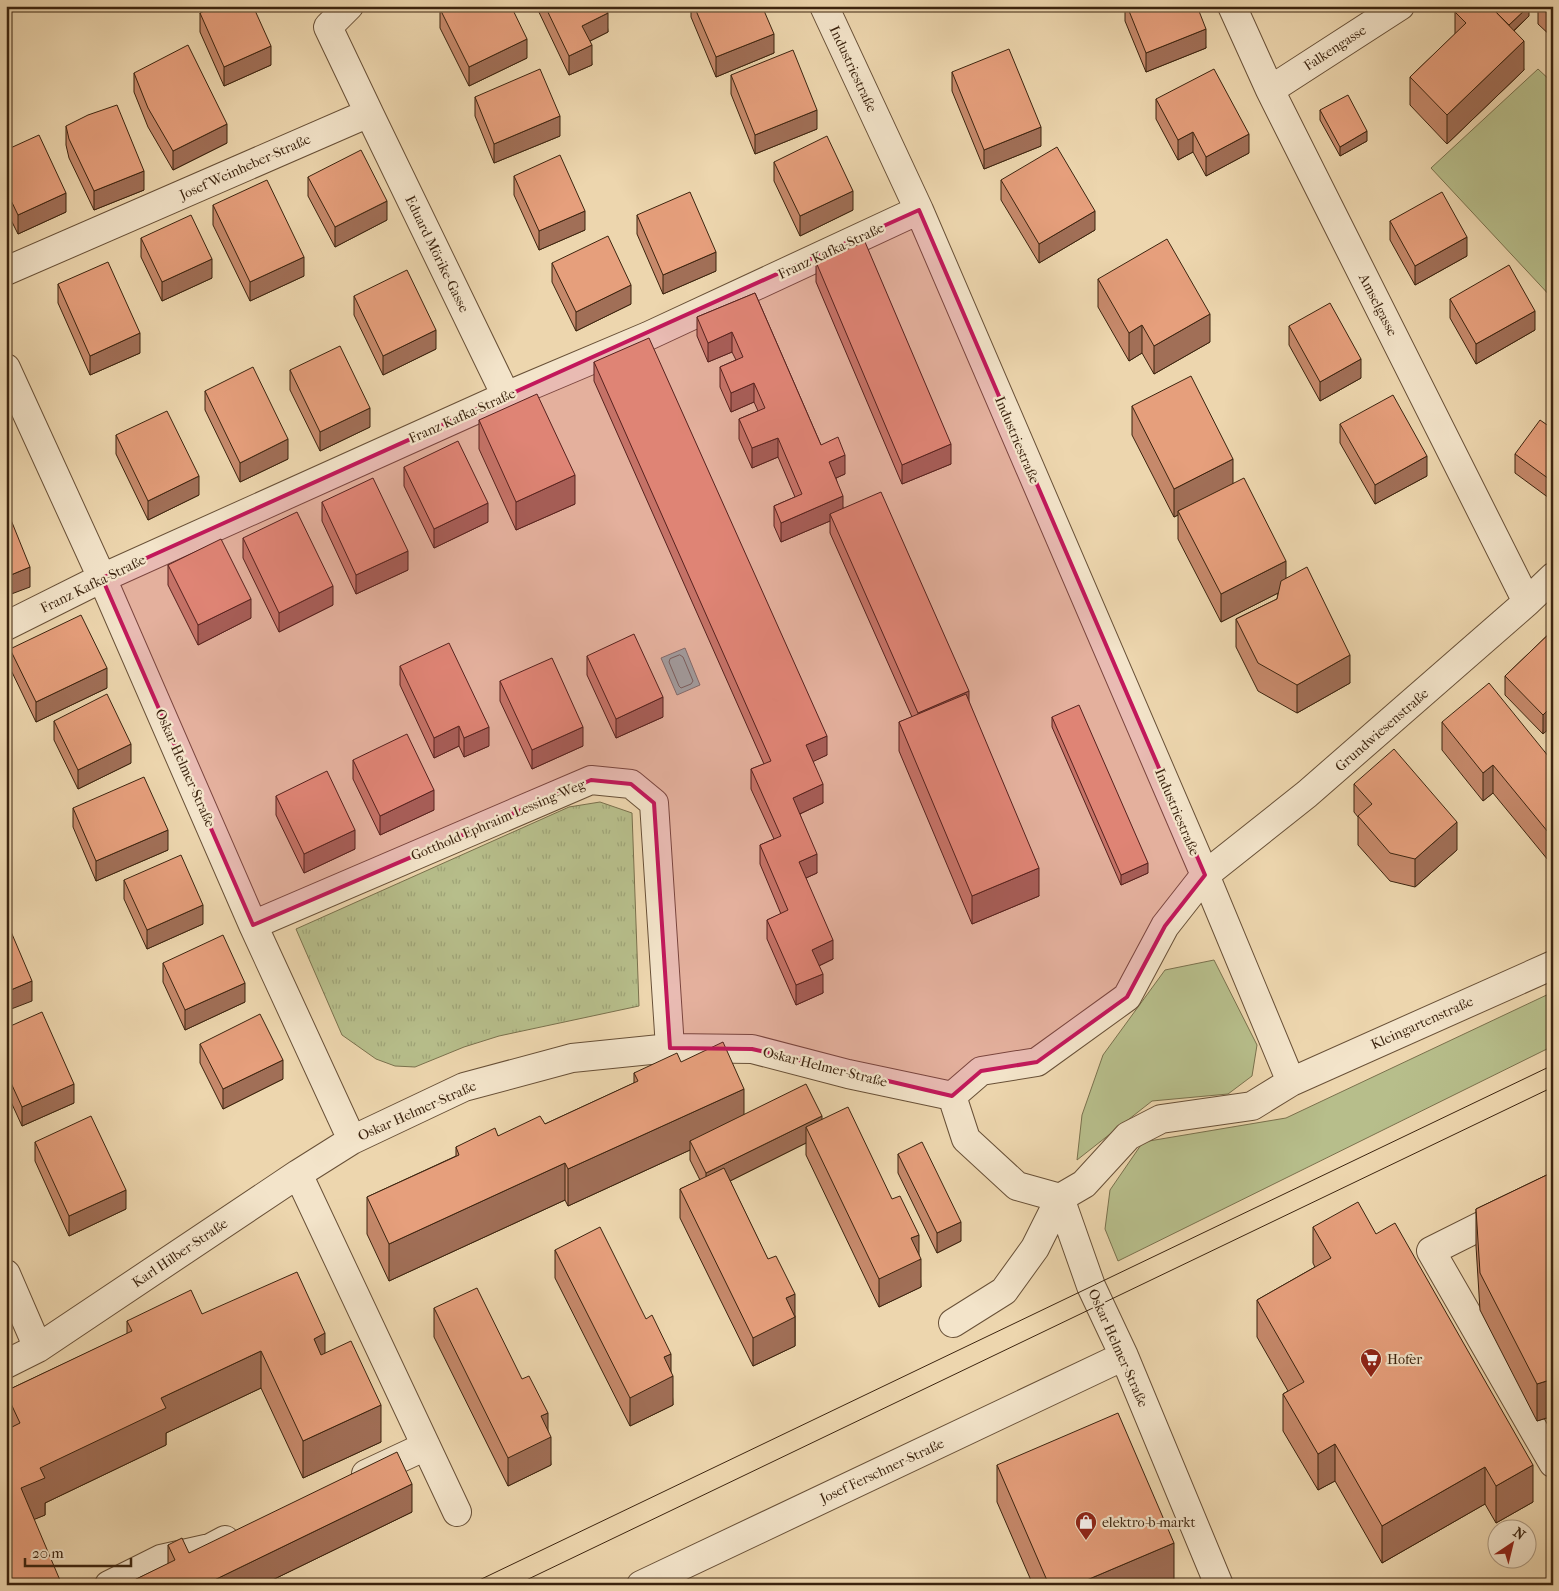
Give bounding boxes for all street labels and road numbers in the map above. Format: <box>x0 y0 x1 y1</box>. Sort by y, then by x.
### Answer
street label: Falkengasse <box>1301 21 1369 74</box>
street label: Industriestraße <box>826 23 880 115</box>
street label: Josef Weinheber-Straße <box>176 130 313 204</box>
street label: Eduard Mörike-Gasse <box>401 193 473 315</box>
street label: Franz Kafka-Straße <box>775 219 887 283</box>
street label: Amselgasse <box>1355 270 1401 339</box>
street label: Franz Kafka-Straße <box>406 385 518 447</box>
street label: Industriestraße <box>991 394 1043 486</box>
street label: Franz Kafka-Straße <box>37 551 149 617</box>
street label: Grundwiesenstraße <box>1332 685 1432 775</box>
street label: Oskar Helmer-Straße <box>151 706 219 830</box>
street label: Industriestraße <box>1151 766 1203 858</box>
street label: Gotthold Ephraim Lessing-Weg <box>408 775 588 864</box>
street label: Kleingartenstraße <box>1368 993 1476 1053</box>
street label: Oskar Helmer-Straße <box>761 1043 889 1091</box>
street label: Oskar Helmer-Straße <box>355 1077 479 1145</box>
street label: Karl Hilber-Straße <box>129 1215 231 1291</box>
street label: Oskar Helmer-Straße <box>1084 1286 1152 1410</box>
street label: Josef Ferschner-Straße <box>816 1435 947 1508</box>

